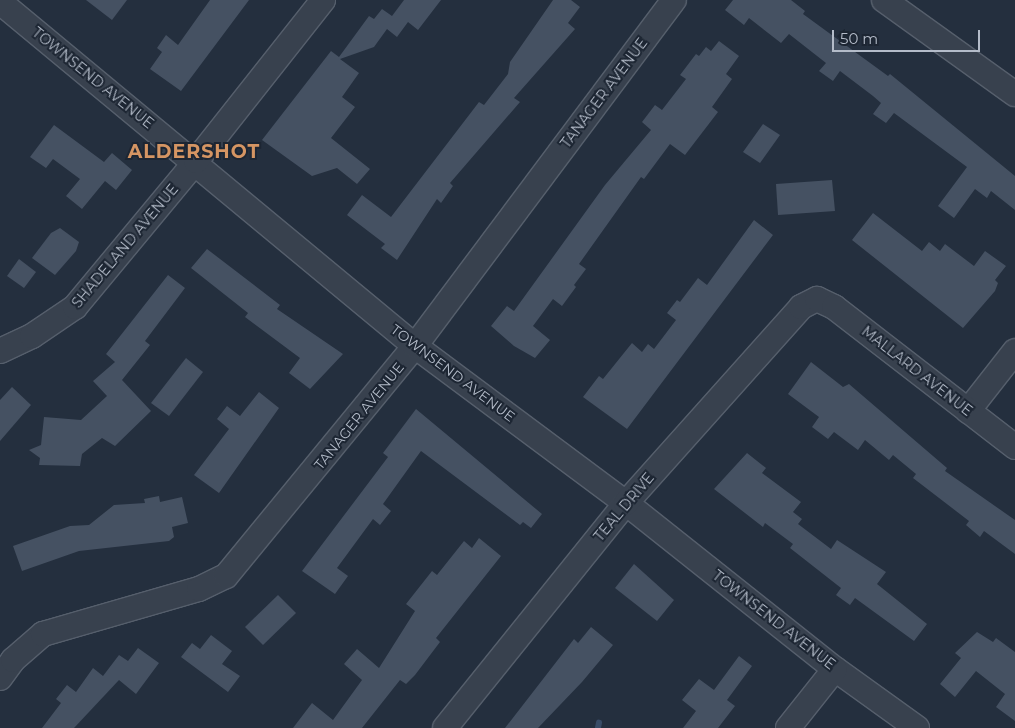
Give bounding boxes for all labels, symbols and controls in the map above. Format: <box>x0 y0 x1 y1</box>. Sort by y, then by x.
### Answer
scale bar <box>835 20 982 52</box>
street label: TOWNSEND AVENUE <box>29 24 157 132</box>
text: 50 m <box>840 29 878 48</box>
street label: TANAGER AVENUE <box>557 35 651 151</box>
district label: ALDERSHOT <box>127 141 261 163</box>
street label: SHADELAND AVENUE <box>68 181 182 311</box>
street label: TOWNSEND AVENUE <box>388 321 518 425</box>
street label: MALLARD AVENUE <box>858 323 976 419</box>
street label: TANAGER AVENUE <box>311 359 407 473</box>
street label: TEAL DRIVE <box>591 469 657 545</box>
street label: TOWNSEND AVENUE <box>709 567 839 673</box>

